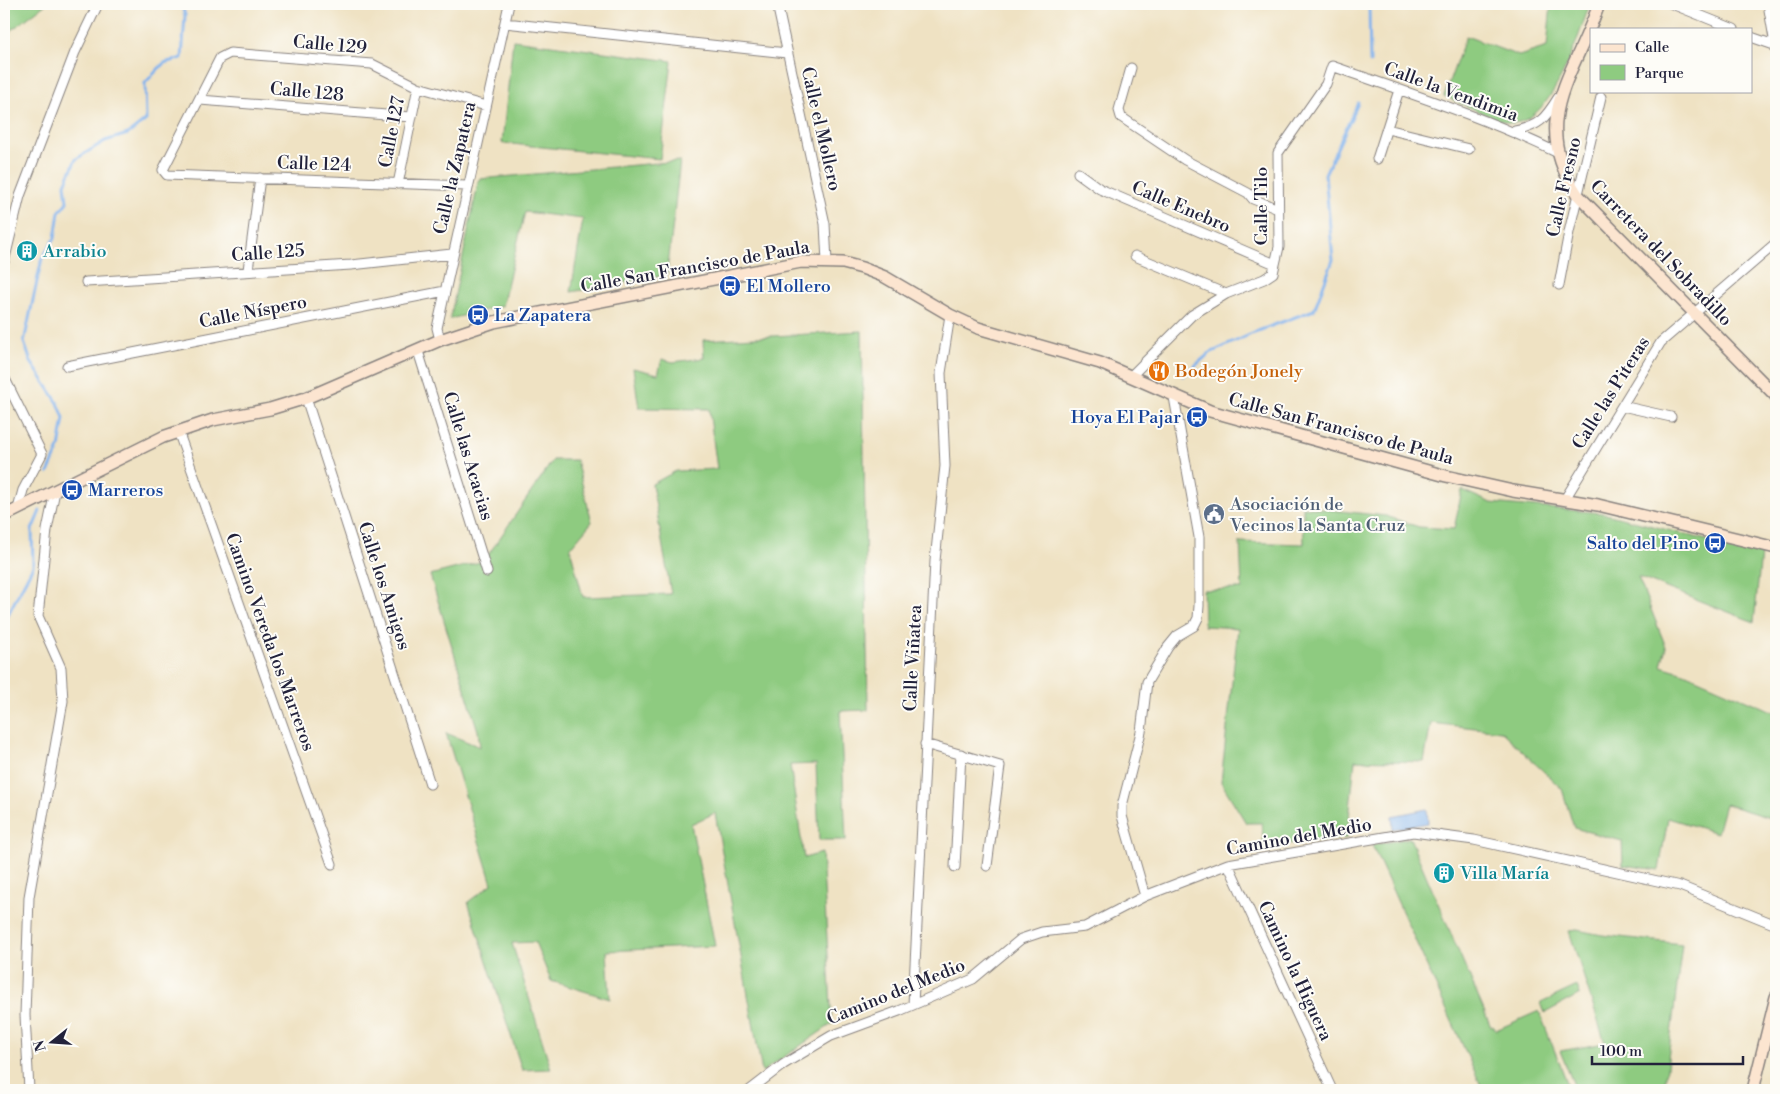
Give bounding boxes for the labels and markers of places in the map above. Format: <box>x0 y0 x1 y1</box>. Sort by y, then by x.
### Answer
building icon: Arrabio <box>15 239 39 263</box>
place label: Arrabio <box>42 240 107 263</box>
bus stop icon: El Mollero <box>718 274 742 298</box>
place label: El Mollero <box>746 275 831 298</box>
bus stop icon: La Zapatera <box>466 303 490 327</box>
place label: La Zapatera <box>494 304 592 327</box>
restaurant icon: Bodegón Jonely <box>1147 359 1171 383</box>
place label: Bodegón Jonely <box>1174 360 1303 383</box>
bus stop icon: Hoya El Pajar <box>1185 405 1209 429</box>
place label: Hoya El Pajar <box>1071 406 1181 429</box>
bus stop icon: Marreros <box>60 478 84 502</box>
place label: Marreros <box>88 479 164 502</box>
place label: Asociación de Vecinos la Santa Cruz <box>1229 493 1405 537</box>
public building icon: Asociación de Vecinos la Santa Cruz <box>1202 502 1226 526</box>
bus stop icon: Salto del Pino <box>1703 531 1727 555</box>
place label: Salto del Pino <box>1587 532 1699 555</box>
building icon: Villa María <box>1432 861 1456 885</box>
place label: Villa María <box>1459 862 1550 885</box>

